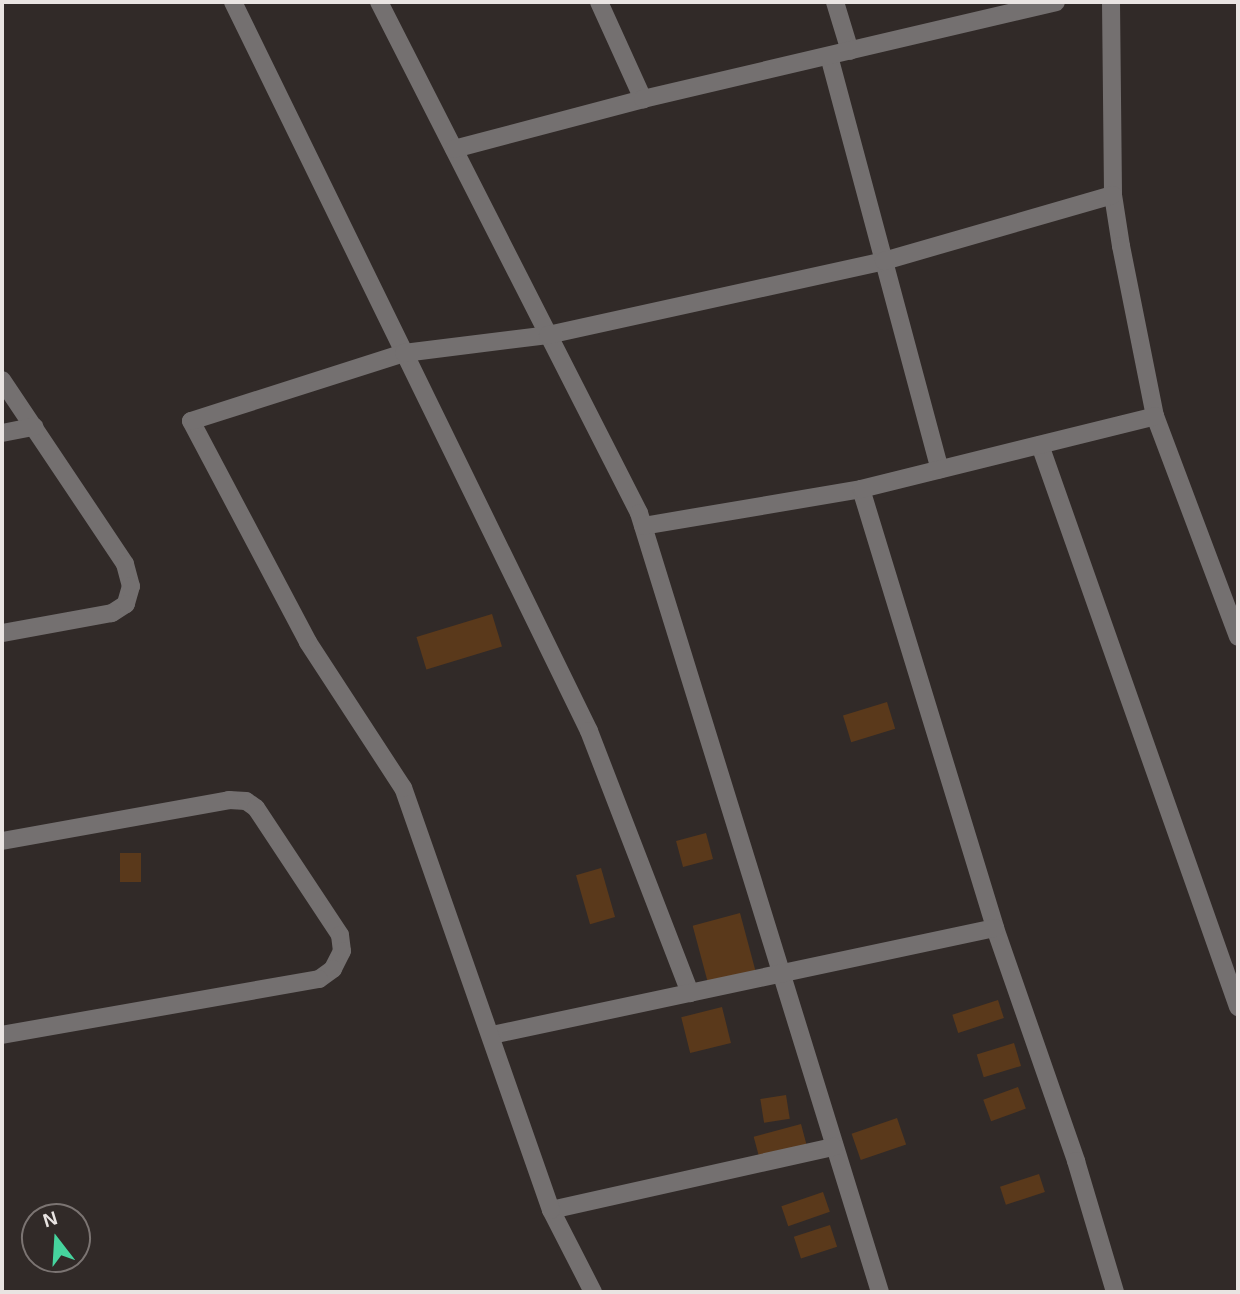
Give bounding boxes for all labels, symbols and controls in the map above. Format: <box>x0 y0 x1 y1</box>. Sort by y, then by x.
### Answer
north arrow <box>21 1203 91 1273</box>
text: N <box>41 1207 60 1231</box>

